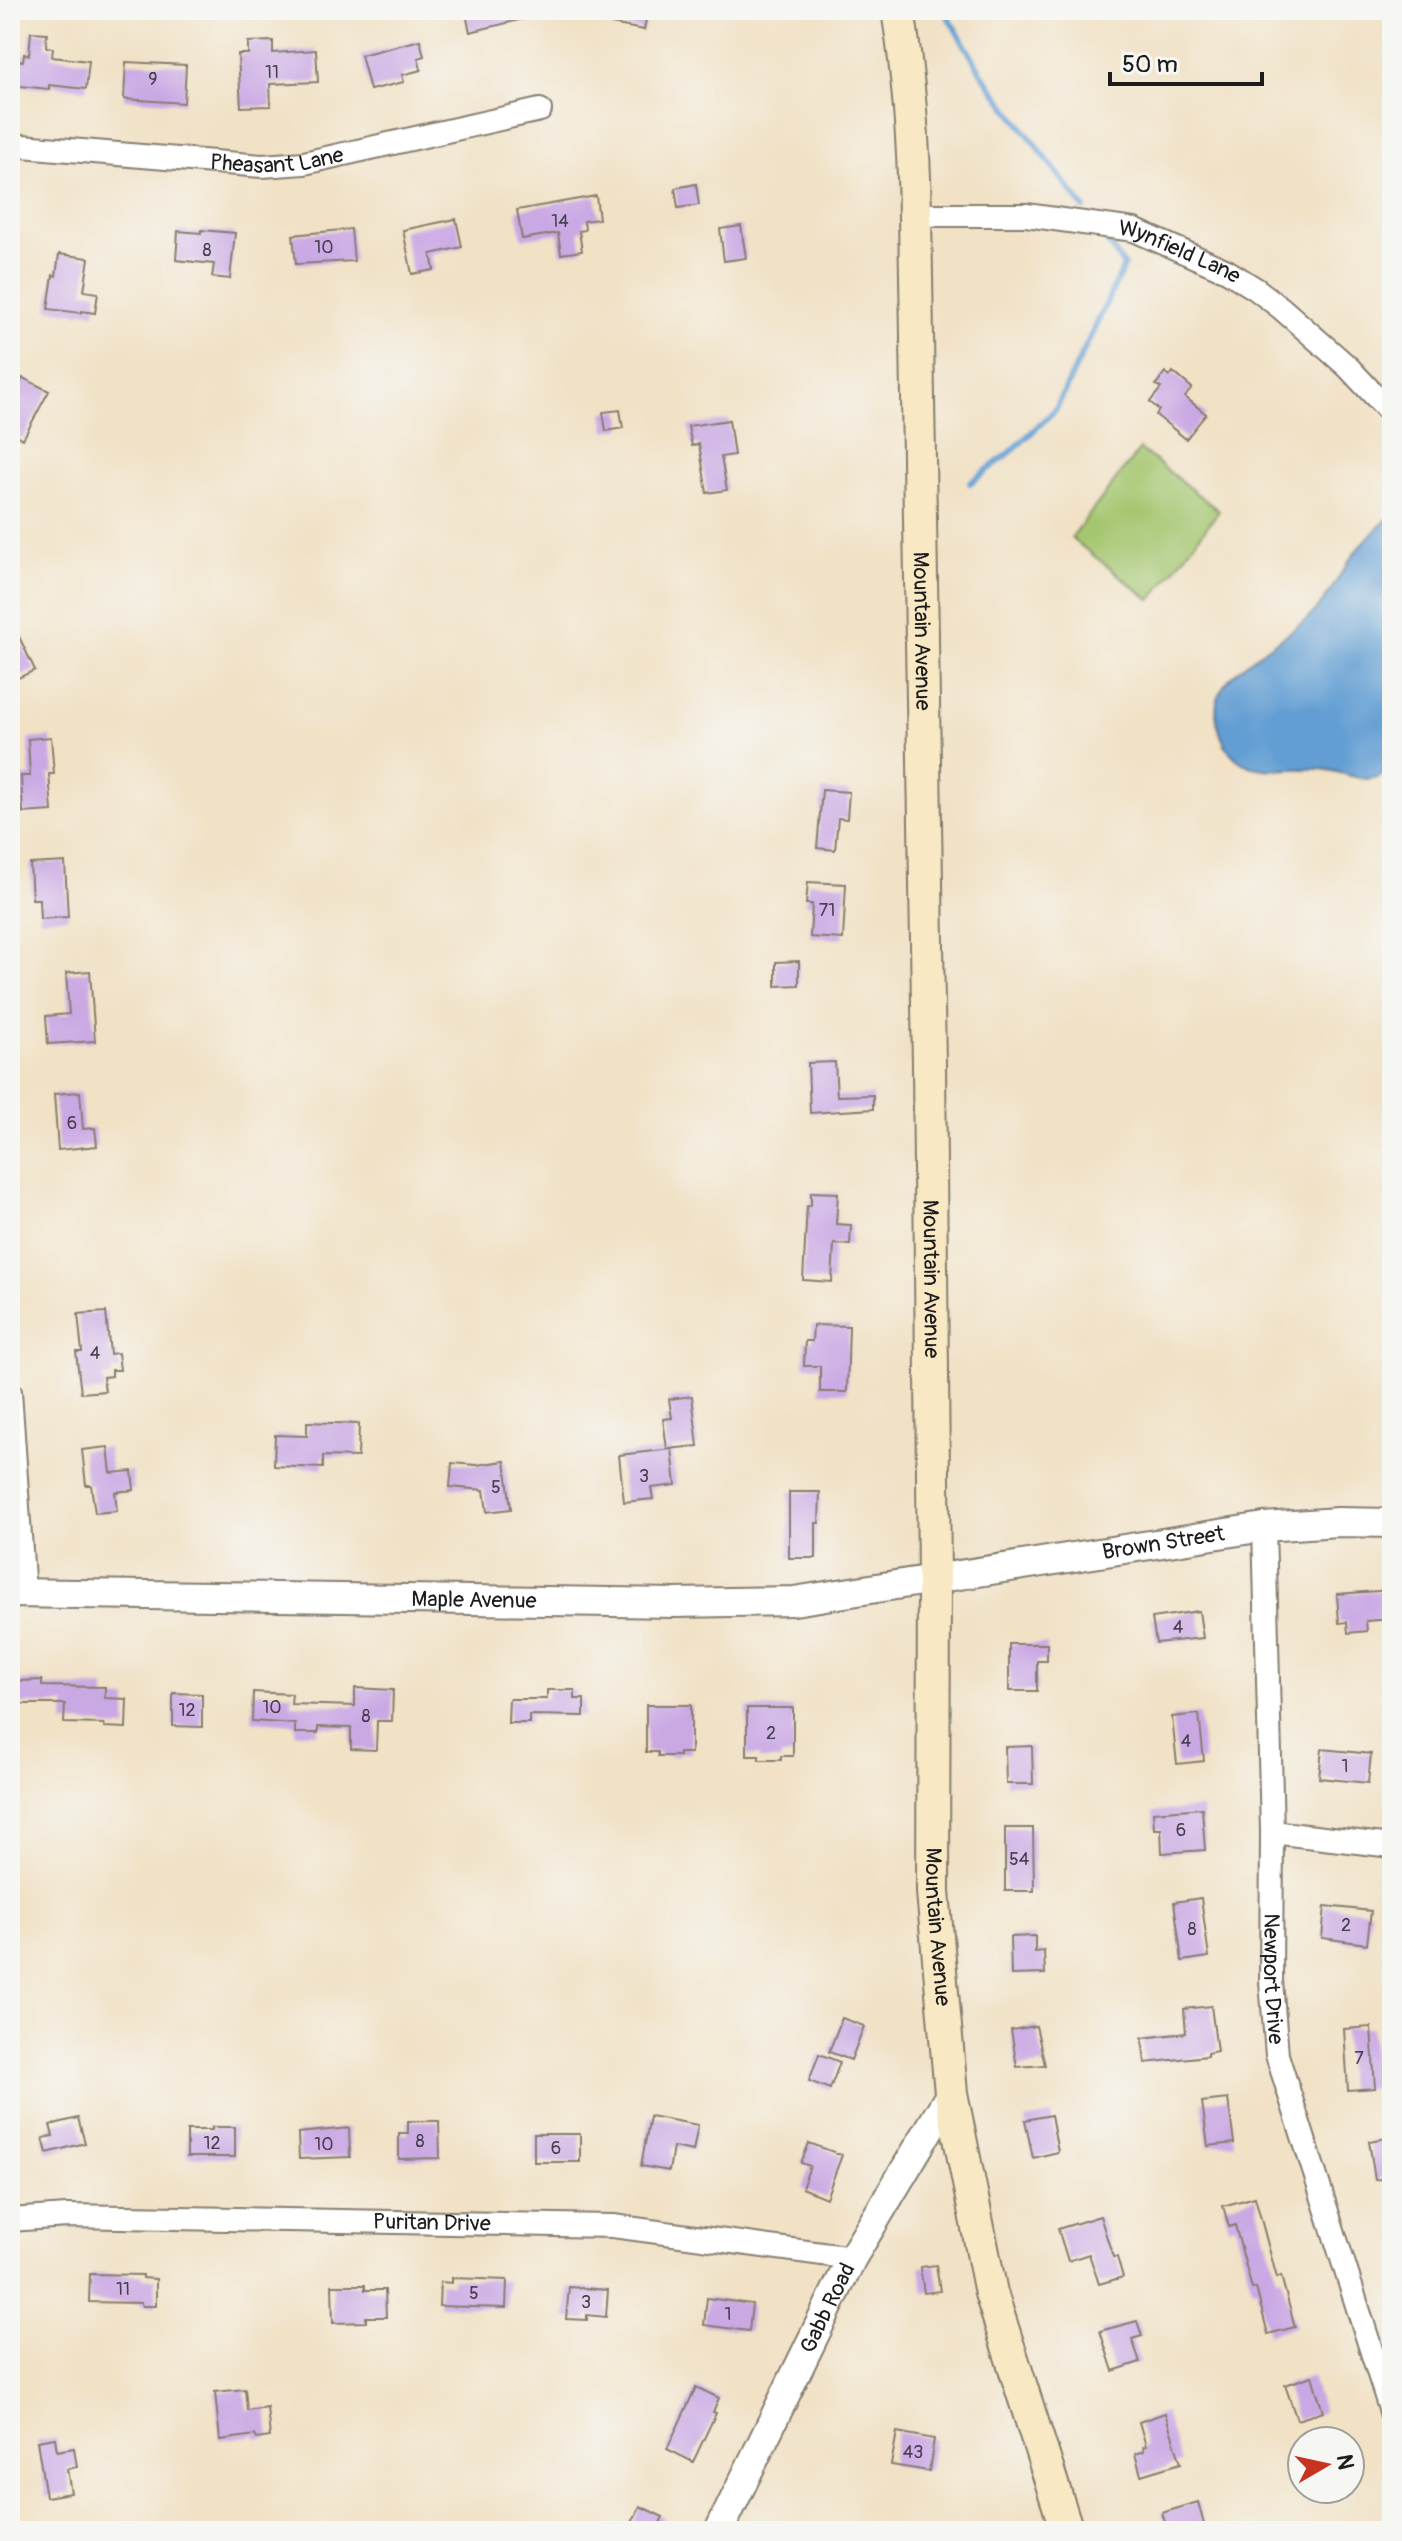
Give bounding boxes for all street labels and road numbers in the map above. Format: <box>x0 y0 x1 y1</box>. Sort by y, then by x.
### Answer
street label: Pheasant Lane <box>209 141 346 180</box>
street label: Wynfield Lane <box>1117 214 1246 290</box>
street label: Mountain Avenue <box>907 551 937 711</box>
street label: Mountain Avenue <box>916 1200 946 1359</box>
street label: Brown Street <box>1100 1519 1227 1566</box>
street label: Maple Avenue <box>411 1585 537 1615</box>
street label: Mountain Avenue <box>919 1848 957 2007</box>
street label: Newport Drive <box>1257 1913 1290 2046</box>
street label: Puritan Drive <box>373 2208 491 2238</box>
street label: Gabb Road <box>794 2258 861 2358</box>

